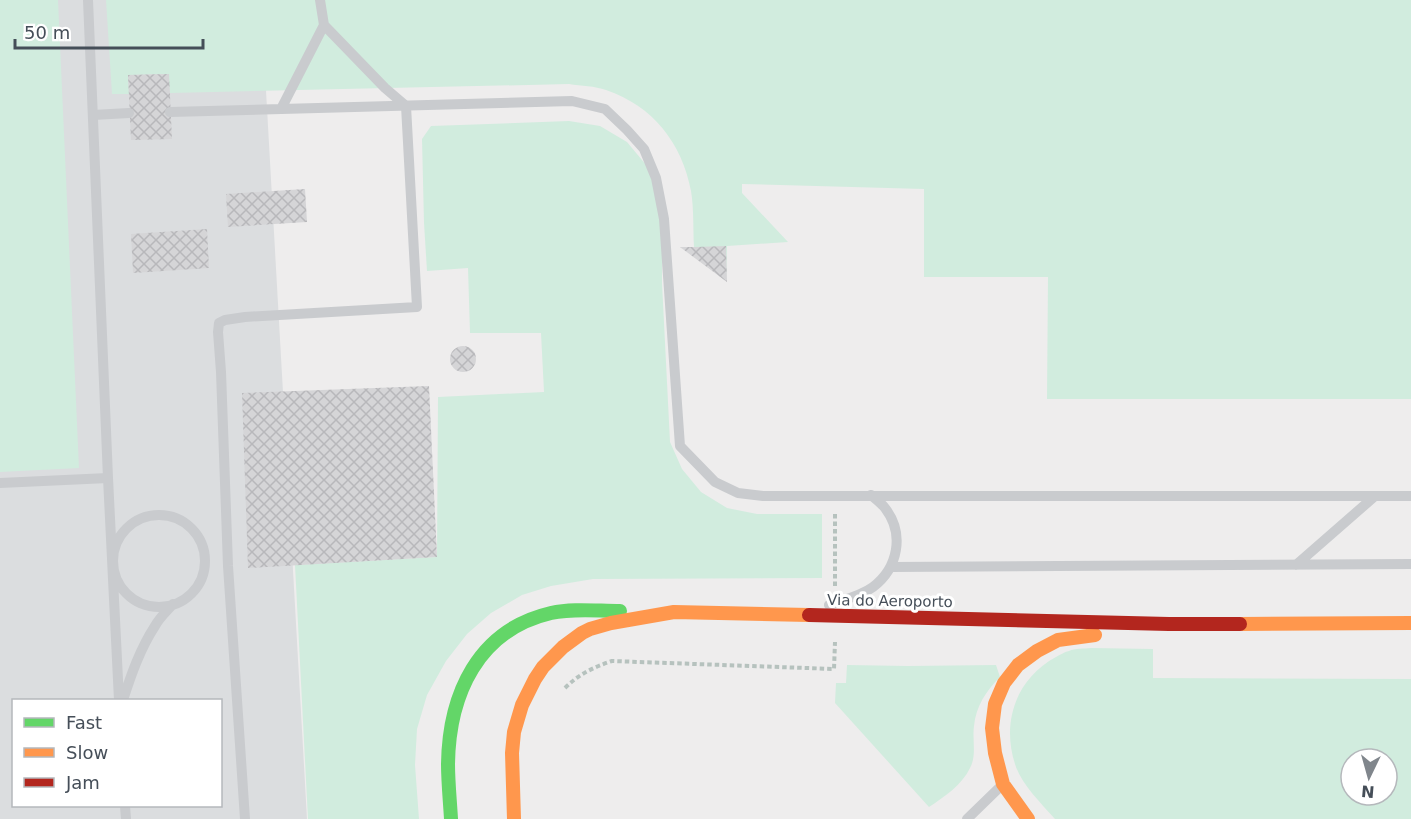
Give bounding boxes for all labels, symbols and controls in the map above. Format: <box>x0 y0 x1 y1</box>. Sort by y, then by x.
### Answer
scale bar <box>15 12 202 50</box>
text: 50 m <box>24 22 70 43</box>
street label: Via do Aeroporto <box>827 591 953 611</box>
legend <box>12 699 222 807</box>
text: Fast <box>66 712 102 733</box>
text: Slow <box>66 742 108 763</box>
north arrow <box>1339 747 1399 807</box>
text: Jam <box>65 772 100 793</box>
text: N <box>1360 781 1375 801</box>

